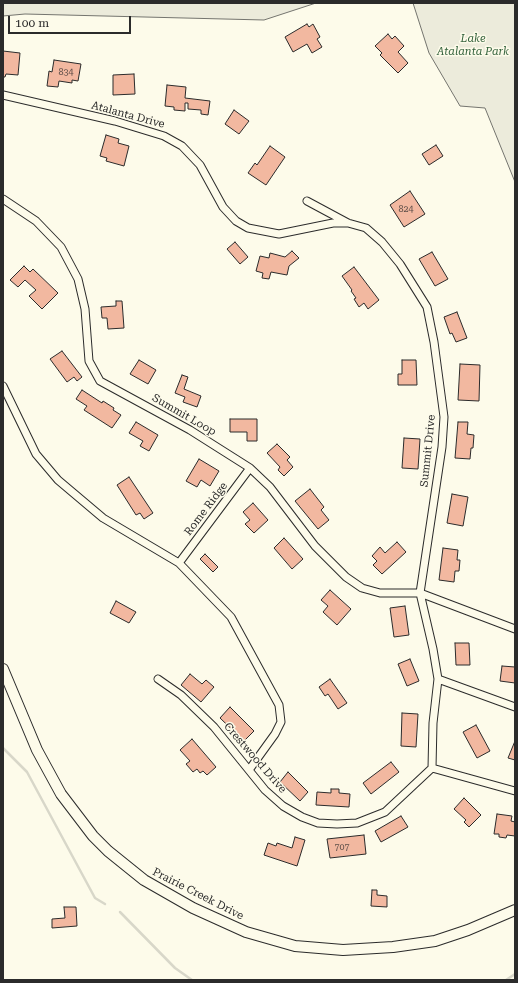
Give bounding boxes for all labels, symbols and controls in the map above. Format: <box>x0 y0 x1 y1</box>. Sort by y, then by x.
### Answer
scale bar <box>10 8 133 34</box>
text: 100 m <box>15 16 49 30</box>
park label: Lake Atalanta Park <box>437 32 509 58</box>
house number: 834 <box>58 67 74 77</box>
street label: Atalanta Drive <box>90 99 166 131</box>
house number: 824 <box>398 204 414 214</box>
street label: Summit Loop <box>150 391 218 439</box>
street label: Summit Drive <box>418 414 438 488</box>
street label: Rome Ridge <box>182 480 230 538</box>
street label: Crestwood Drive <box>221 720 289 796</box>
house number: 707 <box>334 842 350 852</box>
street label: Prairie Creek Drive <box>150 865 246 923</box>

